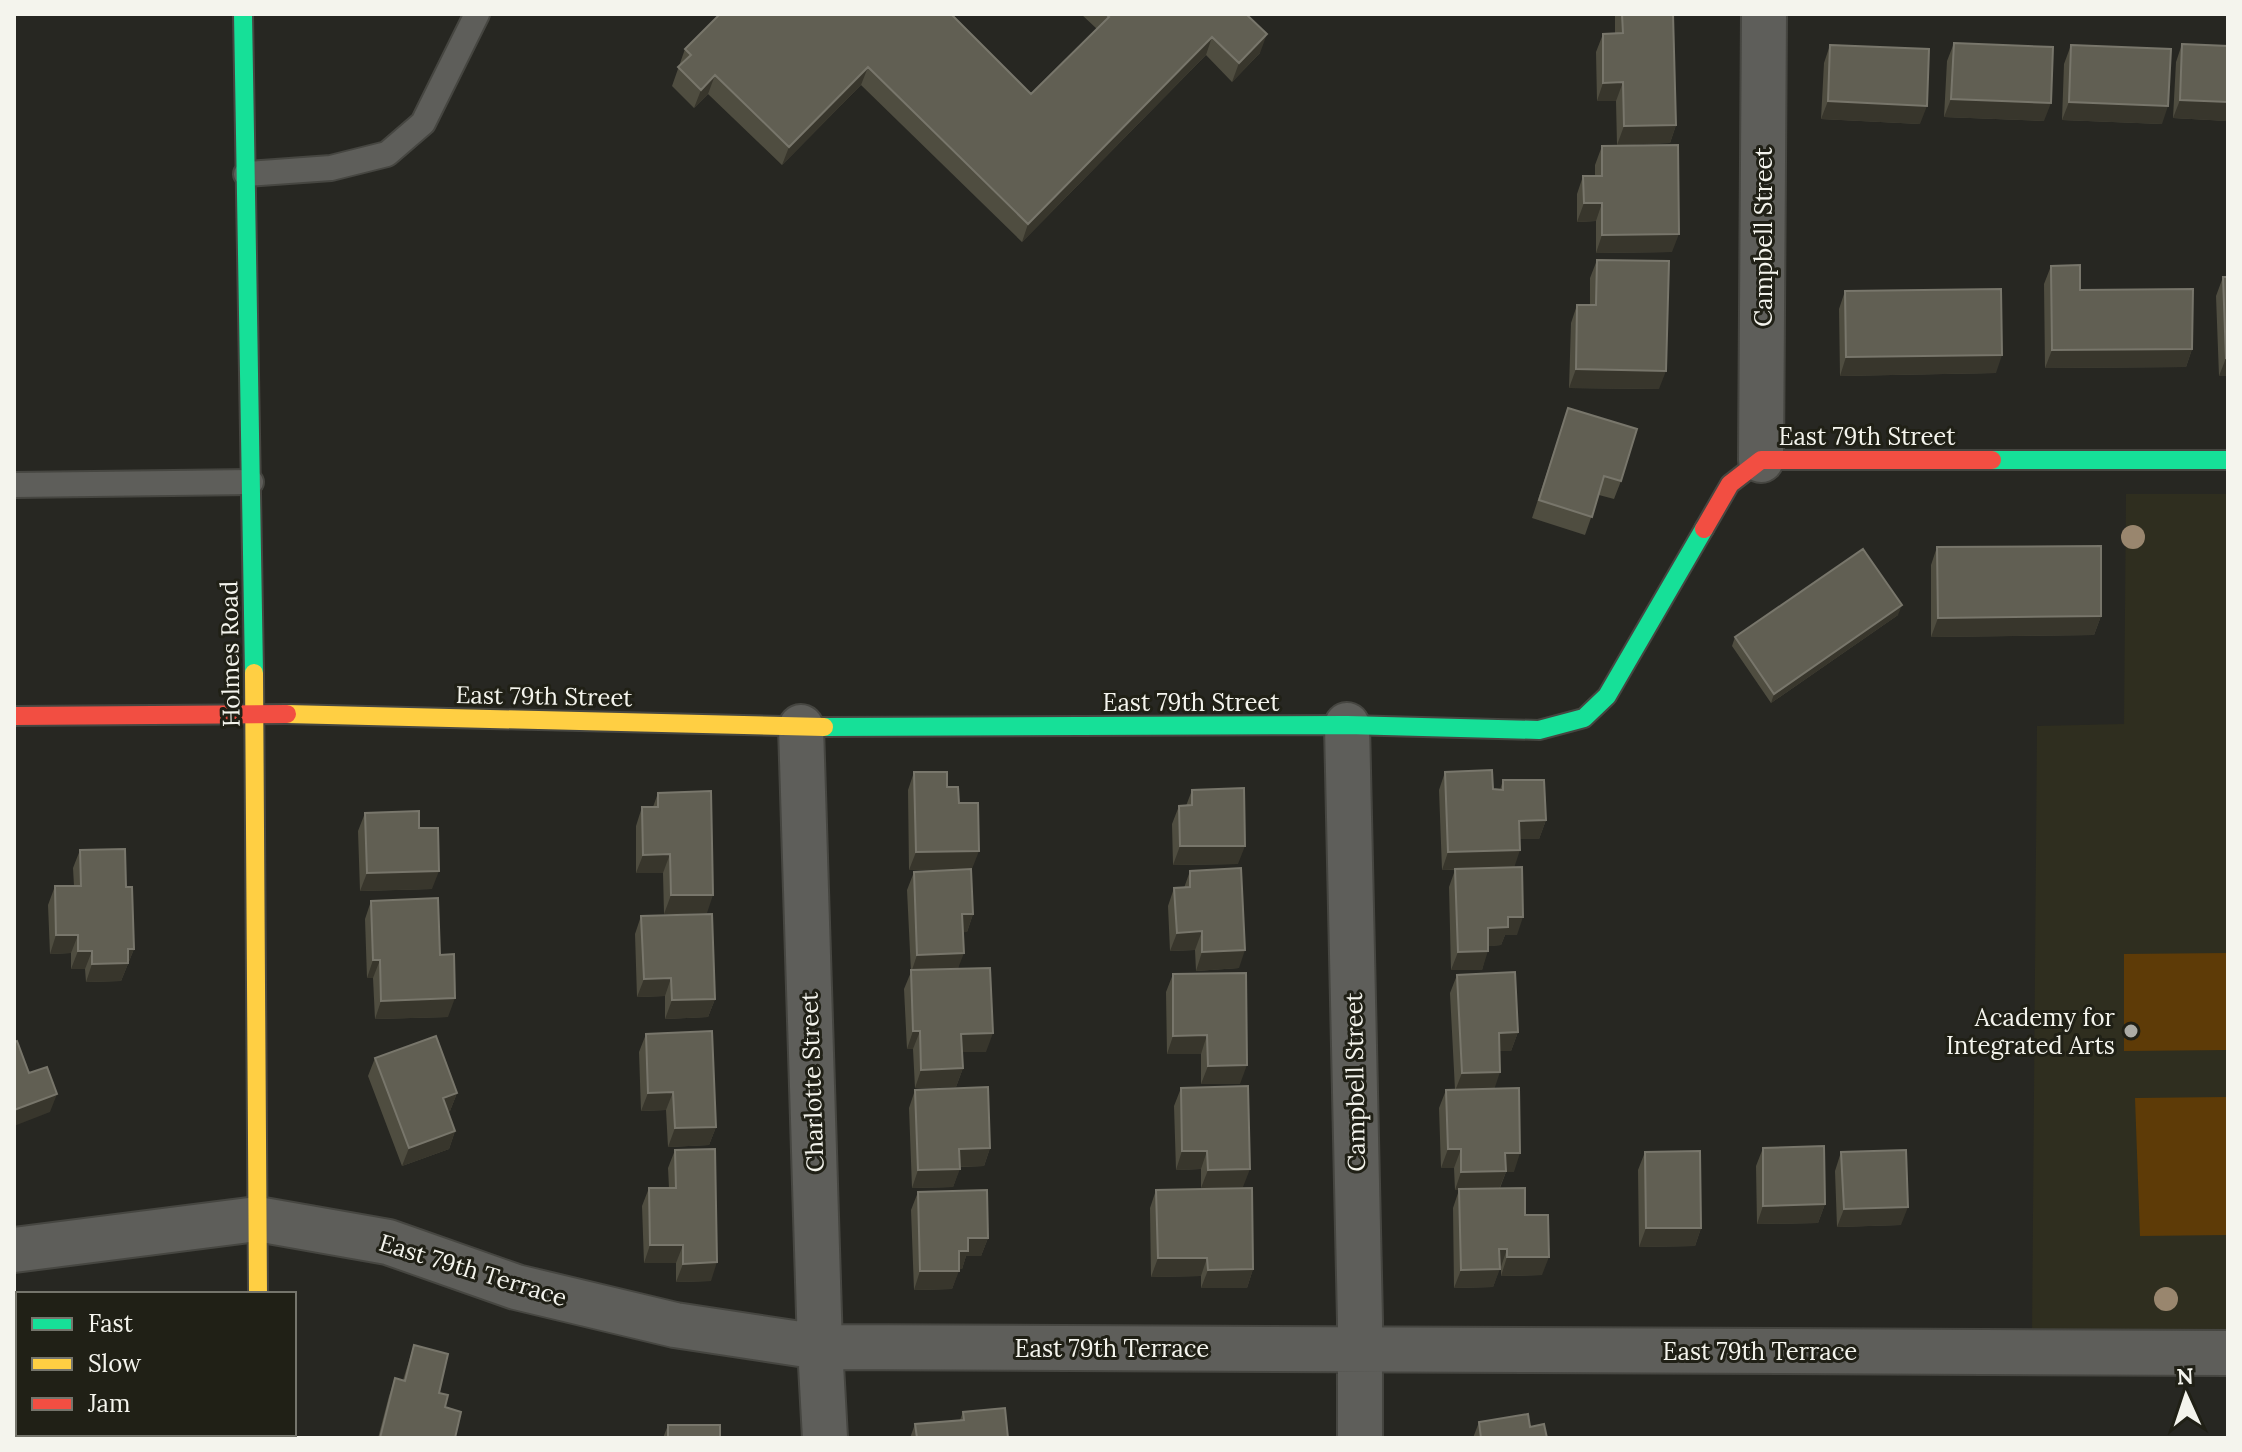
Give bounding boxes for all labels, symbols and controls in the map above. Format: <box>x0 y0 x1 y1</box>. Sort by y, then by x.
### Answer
street label: Campbell Street <box>1748 147 1779 327</box>
street label: East 79th Street <box>1779 421 1956 452</box>
street label: Holmes Road <box>213 581 247 727</box>
street label: East 79th Street <box>455 679 633 713</box>
street label: East 79th Street <box>1103 687 1280 718</box>
street label: Charlotte Street <box>793 991 831 1173</box>
street label: Campbell Street <box>1338 991 1372 1172</box>
place label: Academy for Integrated Arts <box>1946 1002 2116 1061</box>
marker: Academy for Integrated Arts <box>2122 1022 2140 1040</box>
street label: East 79th Terrace <box>375 1227 571 1313</box>
legend <box>16 1292 296 1436</box>
text: Fast <box>88 1308 134 1339</box>
street label: East 79th Terrace <box>1015 1333 1209 1364</box>
street label: East 79th Terrace <box>1663 1336 1857 1367</box>
text: Slow <box>88 1348 142 1379</box>
north arrow <box>2146 1356 2226 1436</box>
text: N <box>2176 1362 2194 1390</box>
text: Jam <box>87 1388 130 1419</box>

